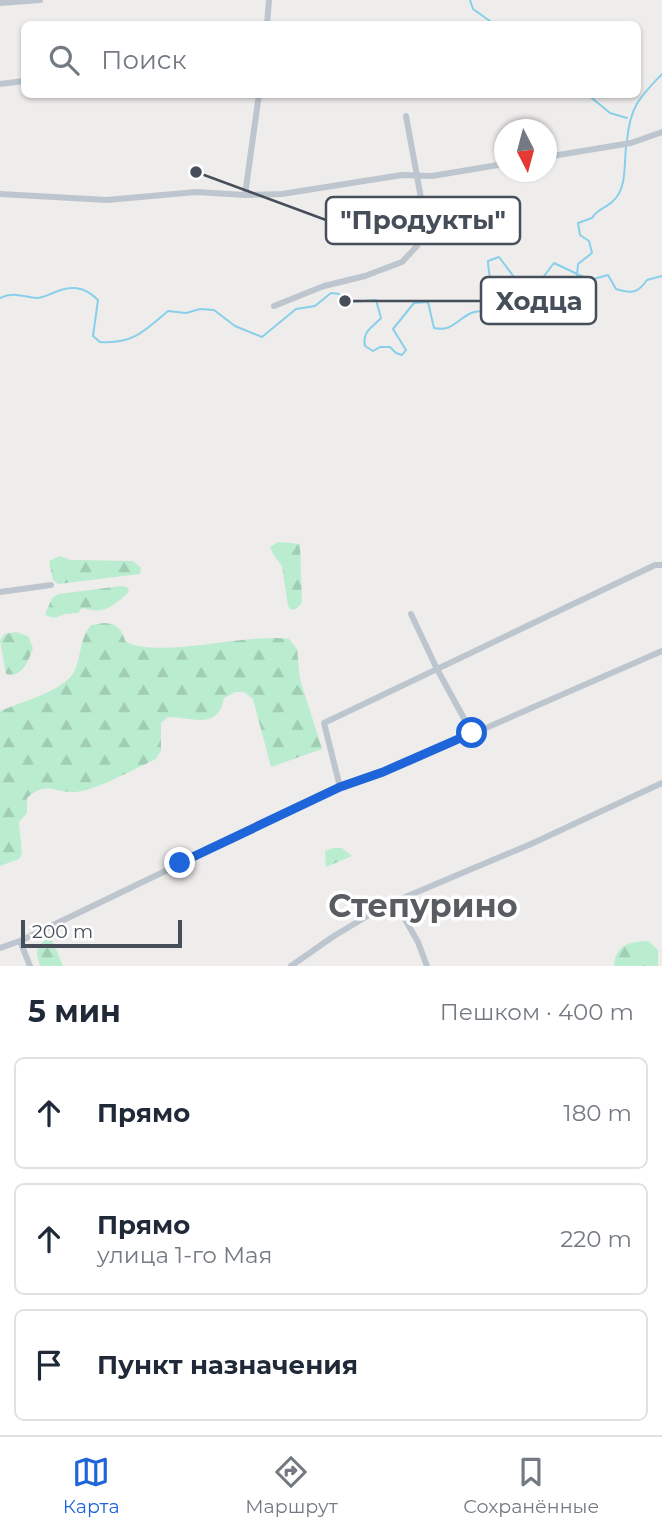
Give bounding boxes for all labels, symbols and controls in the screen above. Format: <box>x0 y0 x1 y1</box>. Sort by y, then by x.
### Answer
search box <box>21 21 641 98</box>
icon: search <box>45 41 83 79</box>
text: Поиск <box>101 44 187 76</box>
north arrow <box>494 119 557 182</box>
callout: "Продукты" <box>326 197 520 244</box>
text: "Продукты" <box>340 204 506 236</box>
callout: Ходца <box>481 277 596 324</box>
text: Ходца <box>495 285 583 317</box>
route start <box>456 717 487 748</box>
route end <box>164 847 195 878</box>
district label: Степурино <box>328 886 518 925</box>
scale bar <box>21 917 182 949</box>
text: 200 m <box>32 920 93 943</box>
text: 5 мин <box>28 993 121 1030</box>
text: Пешком · 400 m <box>440 998 634 1026</box>
icon: ahead <box>30 1094 68 1132</box>
text: Прямо <box>97 1097 190 1129</box>
text: 180 m <box>563 1099 632 1127</box>
text: Прямо <box>97 1209 190 1241</box>
icon: ahead <box>30 1220 68 1258</box>
text: 220 m <box>560 1225 632 1253</box>
text: улица 1-го Мая <box>97 1241 272 1269</box>
icon: arrive <box>30 1346 68 1384</box>
text: Пункт назначения <box>97 1349 358 1381</box>
tab: Карта <box>63 1453 120 1518</box>
tab: Маршрут <box>245 1453 338 1518</box>
tab: Сохранённые <box>463 1453 599 1518</box>

